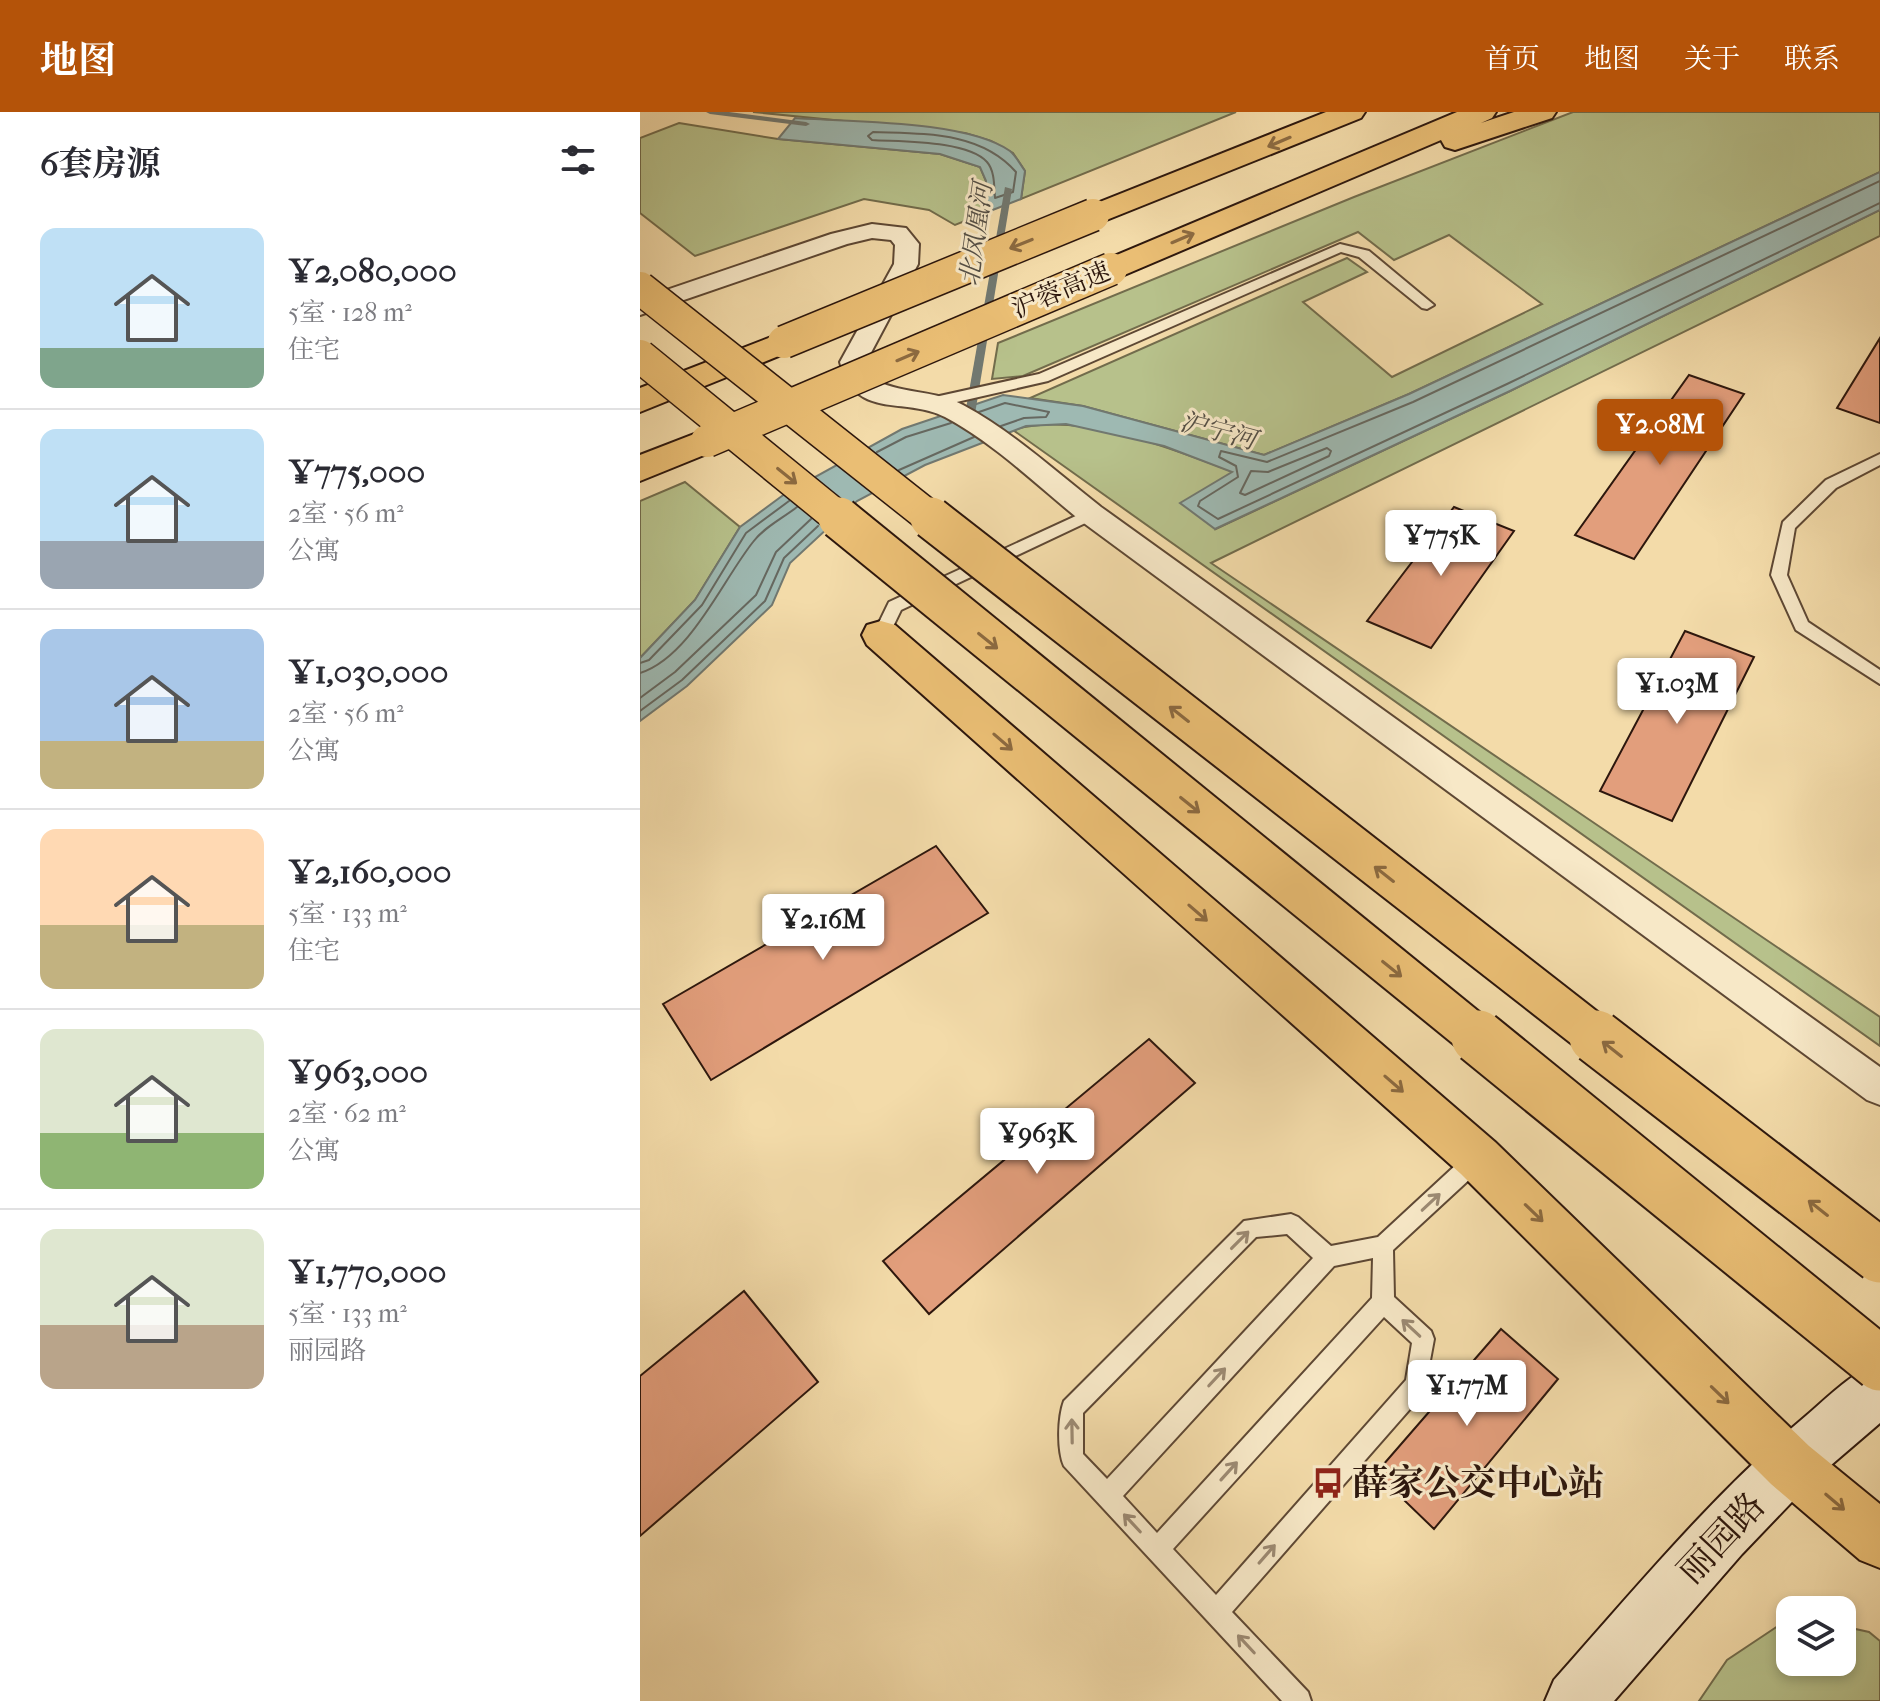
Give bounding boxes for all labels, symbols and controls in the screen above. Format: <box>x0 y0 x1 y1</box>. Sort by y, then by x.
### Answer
text: 地图 <box>40 38 116 83</box>
text: 首页 <box>1484 42 1540 75</box>
text: 地图 <box>1584 42 1640 75</box>
text: 关于 <box>1684 42 1740 75</box>
text: 联系 <box>1784 42 1840 75</box>
one-way arrow <box>1267 136 1292 150</box>
icon: filters <box>556 138 600 182</box>
text: 6套房源 <box>40 144 160 184</box>
water label: 北凤凰河 <box>953 176 999 288</box>
one-way arrow <box>1170 229 1195 244</box>
one-way arrow <box>1009 238 1034 253</box>
text: ¥2,080,000 <box>288 251 457 291</box>
street label: 沪蓉高速 <box>1007 255 1115 325</box>
icon: home <box>104 260 200 356</box>
text: 5室 · 128 m² <box>288 297 412 328</box>
text: 住宅 <box>288 334 340 365</box>
one-way arrow <box>895 347 920 362</box>
pin: ¥2.08M <box>1595 399 1725 467</box>
water label: 沪宁河 <box>1176 406 1264 457</box>
text: ¥2.08M <box>1615 409 1705 440</box>
text: ¥775,000 <box>288 452 425 492</box>
icon: home <box>104 461 200 557</box>
one-way arrow <box>776 467 797 485</box>
text: 2室 · 56 m² <box>288 498 404 529</box>
pin: ¥775K <box>1385 510 1497 578</box>
text: ¥775K <box>1403 520 1479 551</box>
text: 公寓 <box>288 535 340 566</box>
one-way arrow <box>977 632 998 649</box>
text: ¥1,030,000 <box>288 652 448 692</box>
pin: ¥1.03M <box>1612 658 1742 726</box>
icon: home <box>104 661 200 757</box>
text: ¥1.03M <box>1635 668 1719 699</box>
text: 2室 · 56 m² <box>288 698 404 729</box>
one-way arrow <box>1169 705 1190 723</box>
one-way arrow <box>992 732 1012 750</box>
text: 公寓 <box>288 735 340 766</box>
one-way arrow <box>1179 796 1199 814</box>
text: ¥2,160,000 <box>288 852 451 892</box>
icon: home <box>104 861 200 957</box>
one-way arrow <box>1374 865 1395 882</box>
pin: ¥2.16M <box>758 894 888 962</box>
text: 5室 · 133 m² <box>288 898 407 929</box>
text: ¥2.16M <box>780 904 866 935</box>
one-way arrow <box>1188 904 1208 922</box>
text: 住宅 <box>288 935 340 966</box>
one-way arrow <box>1381 960 1401 978</box>
one-way arrow <box>1602 1041 1623 1058</box>
text: ¥963,000 <box>288 1052 428 1092</box>
icon: home <box>104 1061 200 1157</box>
one-way arrow <box>1383 1075 1403 1093</box>
text: 2室 · 62 m² <box>288 1098 406 1129</box>
pin: ¥963K <box>981 1108 1093 1176</box>
text: ¥963K <box>998 1118 1076 1149</box>
text: 公寓 <box>288 1135 340 1166</box>
one-way arrow <box>1421 1193 1441 1212</box>
one-way arrow <box>1808 1200 1829 1217</box>
one-way arrow <box>1524 1203 1543 1222</box>
one-way arrow <box>1230 1230 1249 1250</box>
text: ¥1,770,000 <box>288 1252 447 1292</box>
icon: home <box>104 1261 200 1357</box>
text: 5室 · 133 m² <box>288 1298 407 1329</box>
one-way arrow <box>1401 1319 1421 1337</box>
text: 丽园路 <box>288 1335 366 1366</box>
pin: ¥1.77M <box>1402 1360 1532 1428</box>
one-way arrow <box>1207 1367 1226 1387</box>
text: ¥1.77M <box>1426 1370 1508 1401</box>
one-way arrow <box>1710 1385 1729 1404</box>
one-way arrow <box>1064 1418 1080 1445</box>
one-way arrow <box>1219 1462 1237 1482</box>
place label: 薛家公交中心站 <box>1352 1462 1604 1504</box>
bus stop icon: 薛家公交中心站 <box>1311 1466 1345 1500</box>
street label: 丽园路 <box>1669 1484 1773 1592</box>
one-way arrow <box>1824 1493 1845 1511</box>
one-way arrow <box>1123 1513 1142 1533</box>
one-way arrow <box>1258 1544 1276 1564</box>
map controls <box>1776 1596 1856 1676</box>
button: layers <box>1776 1596 1856 1676</box>
one-way arrow <box>1236 1634 1255 1654</box>

